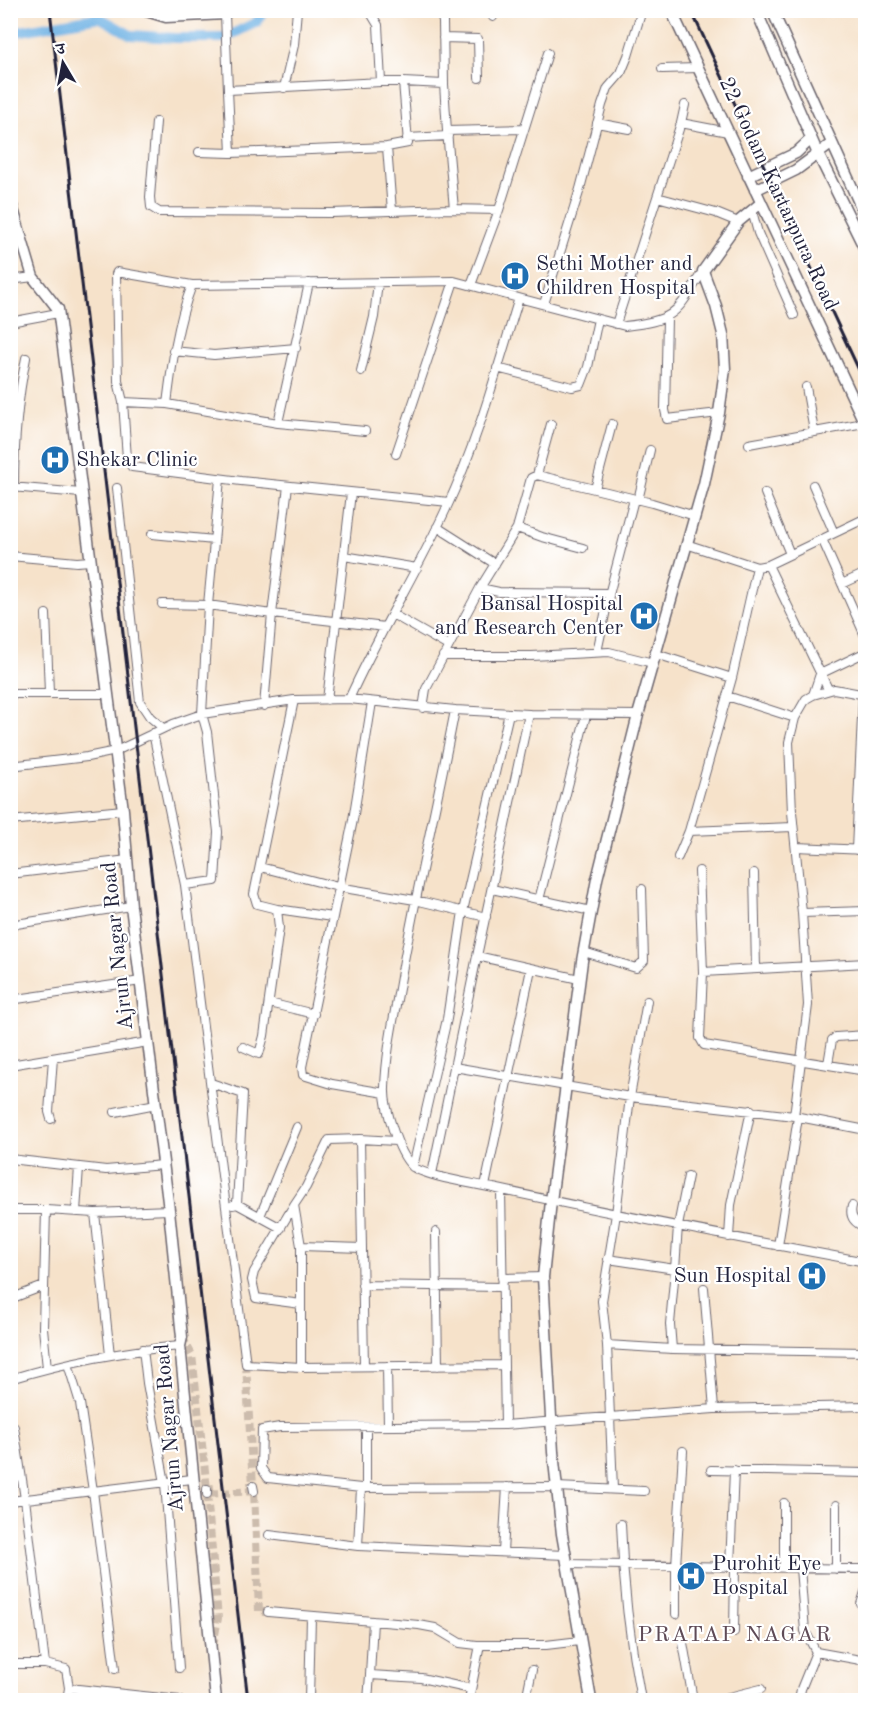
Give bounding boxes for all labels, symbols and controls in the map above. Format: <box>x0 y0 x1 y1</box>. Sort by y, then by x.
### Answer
north arrow <box>33 33 93 93</box>
text: उ <box>54 41 68 59</box>
street label: 22 Godam Kartarpura Road <box>715 74 841 314</box>
place label: Sethi Mother and Children Hospital <box>536 254 696 299</box>
hospital icon: Sethi Mother and Children Hospital <box>499 260 531 292</box>
hospital icon: Shekar Clinic <box>39 444 71 476</box>
place label: Shekar Clinic <box>76 450 197 471</box>
place label: Bansal Hospital and Research Center <box>435 594 623 639</box>
hospital icon: Bansal Hospital and Research Center <box>628 600 660 632</box>
street label: Ajrun Nagar Road <box>99 861 137 1031</box>
hospital icon: Sun Hospital <box>796 1260 828 1292</box>
place label: Sun Hospital <box>674 1266 791 1287</box>
street label: Ajrun Nagar Road <box>152 1343 188 1513</box>
place label: Purohit Eye Hospital <box>712 1554 821 1599</box>
hospital icon: Purohit Eye Hospital <box>675 1560 707 1592</box>
district label: PRATAP NAGAR <box>637 1624 833 1646</box>

